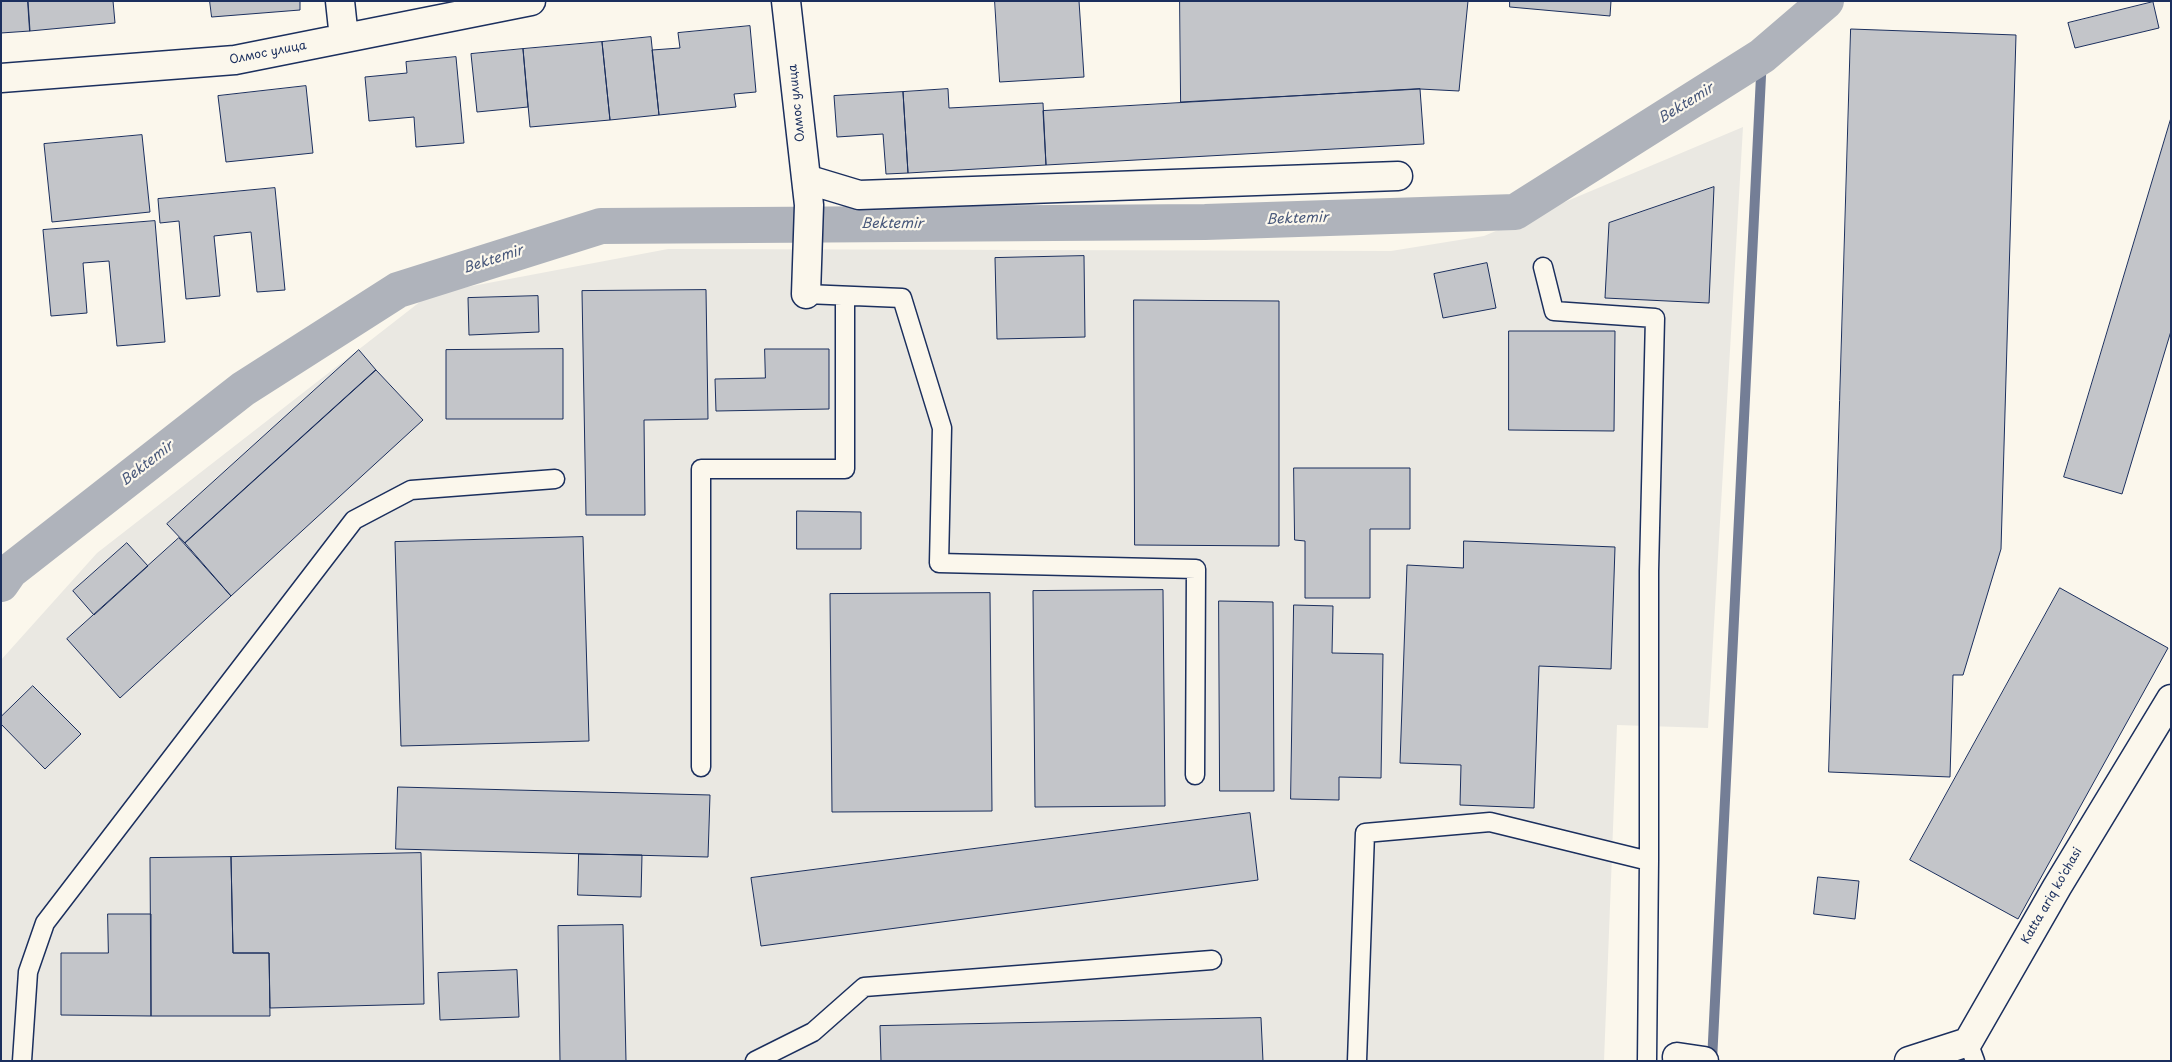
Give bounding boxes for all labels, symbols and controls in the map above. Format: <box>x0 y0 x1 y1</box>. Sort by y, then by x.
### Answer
street label: Олмос улица <box>228 38 308 68</box>
street label: Олмос улица <box>786 63 808 143</box>
water label: Bektemir <box>1655 80 1717 128</box>
water label: Bektemir <box>1266 210 1328 228</box>
water label: Bektemir <box>861 216 923 232</box>
water label: Bektemir <box>461 242 525 278</box>
water label: Bektemir <box>117 438 177 490</box>
street label: Katta ariq ko'chasi <box>2019 845 2085 947</box>

